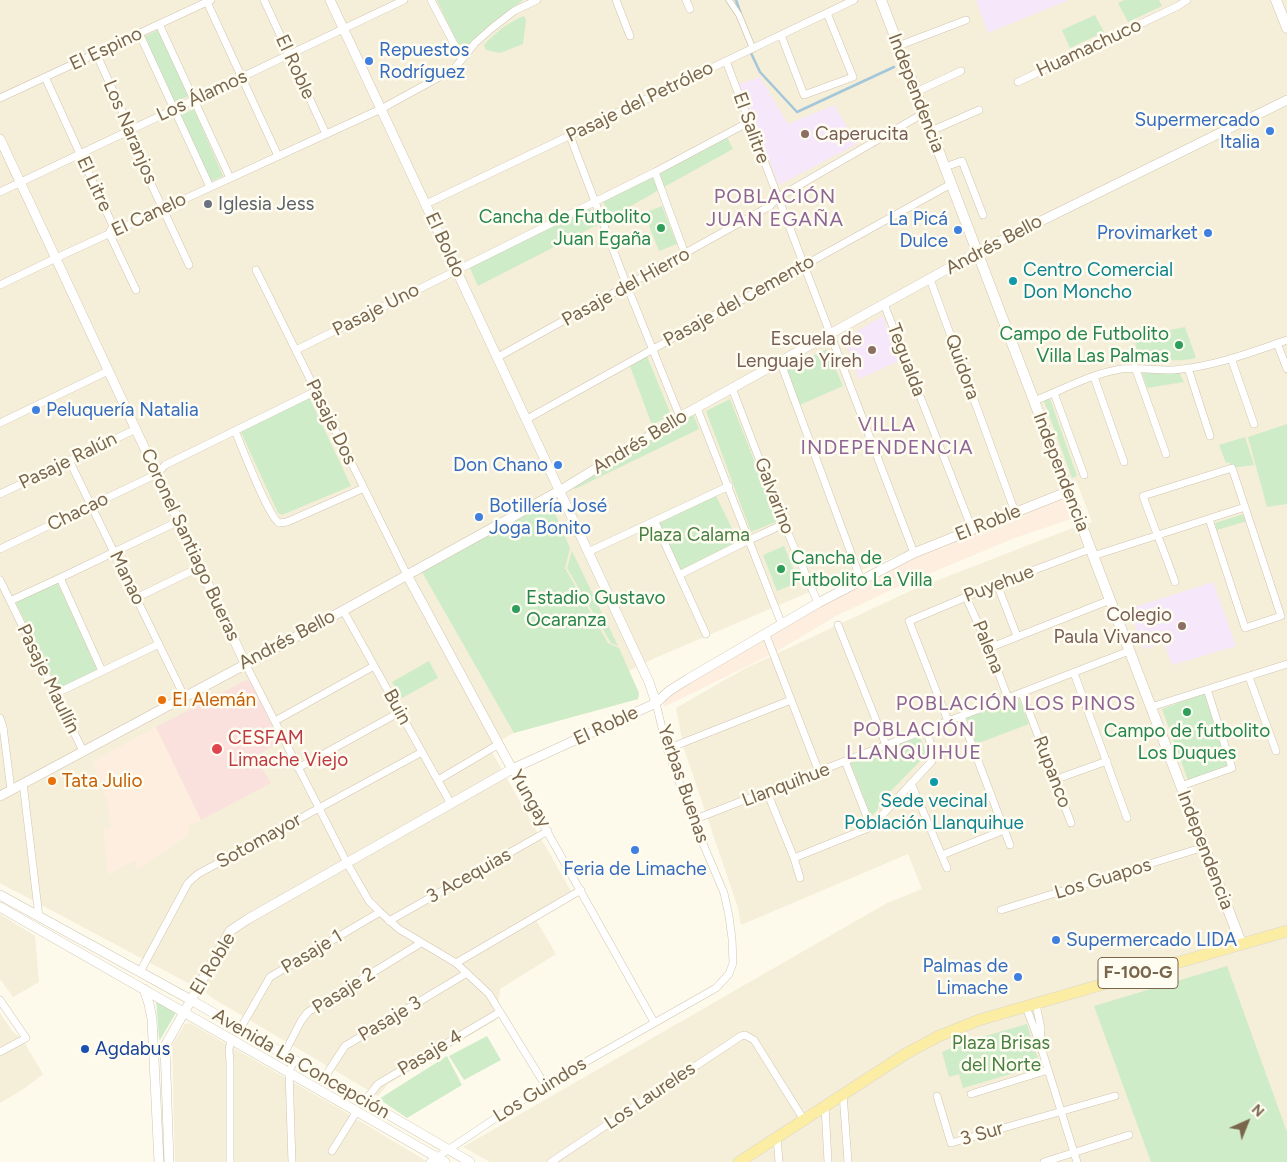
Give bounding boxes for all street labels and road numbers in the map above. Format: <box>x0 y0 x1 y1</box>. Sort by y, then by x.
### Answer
street label: Huamachuco <box>1033 14 1145 82</box>
street label: El Espino <box>66 22 146 76</box>
street label: Independencia <box>883 30 949 156</box>
street label: El Roble <box>270 31 320 103</box>
street label: Pasaje del Petróleo <box>563 56 717 148</box>
street label: Los Álamos <box>153 65 251 127</box>
street label: Los Naranjos <box>98 77 162 187</box>
street label: El Salitre <box>728 89 774 167</box>
street label: El Litre <box>71 153 117 215</box>
street label: El Canelo <box>108 188 190 242</box>
street label: El Boldo <box>420 209 470 281</box>
street label: Andrés Bello <box>942 210 1046 280</box>
street label: Pasaje del Hierro <box>558 242 694 332</box>
street label: Pasaje del Cemento <box>660 250 818 352</box>
street label: Pasaje Uno <box>329 278 423 342</box>
street label: Tegualda <box>882 320 930 400</box>
street label: Quidora <box>940 331 984 403</box>
street label: Pasaje Dos <box>301 376 361 468</box>
street label: Andrés Bello <box>589 405 691 479</box>
street label: Independencia <box>1028 409 1094 535</box>
street label: Pasaje Ralún <box>15 427 121 495</box>
street label: Coronel Santiago Bueras <box>135 445 245 645</box>
street label: Galvarino <box>749 455 799 537</box>
street label: Chacao <box>44 488 112 536</box>
street label: El Roble <box>952 500 1024 546</box>
street label: Manao <box>104 547 150 609</box>
street label: Puyehue <box>961 560 1037 608</box>
street label: Andrés Bello <box>235 605 339 675</box>
street label: Palena <box>967 617 1009 677</box>
street label: Pasaje Maullín <box>12 621 84 737</box>
street label: Buin <box>378 685 416 729</box>
street label: El Roble <box>570 701 642 751</box>
street label: Yerbas Buenas <box>652 722 714 846</box>
street label: Rupanco <box>1028 733 1076 811</box>
street label: Llanquihue <box>739 758 833 812</box>
street label: Yungay <box>504 766 556 832</box>
street label: Independencia <box>1172 787 1238 913</box>
street label: Sotomayor <box>212 808 306 874</box>
street label: 3 Acequias <box>423 843 515 909</box>
street label: Los Guapos <box>1052 853 1154 905</box>
street label: Pasaje 1 <box>277 925 347 979</box>
street label: El Roble <box>186 929 240 999</box>
road number: F-100-G <box>1098 958 1178 988</box>
street label: Pasaje 2 <box>308 963 380 1019</box>
street label: Pasaje 3 <box>354 991 426 1047</box>
street label: Avenida La Concepción <box>208 1004 394 1124</box>
street label: Pasaje 4 <box>394 1025 466 1081</box>
street label: Los Guindos <box>489 1052 591 1128</box>
street label: Los Laureles <box>600 1057 700 1135</box>
street label: 3 Sur <box>958 1117 1006 1151</box>

